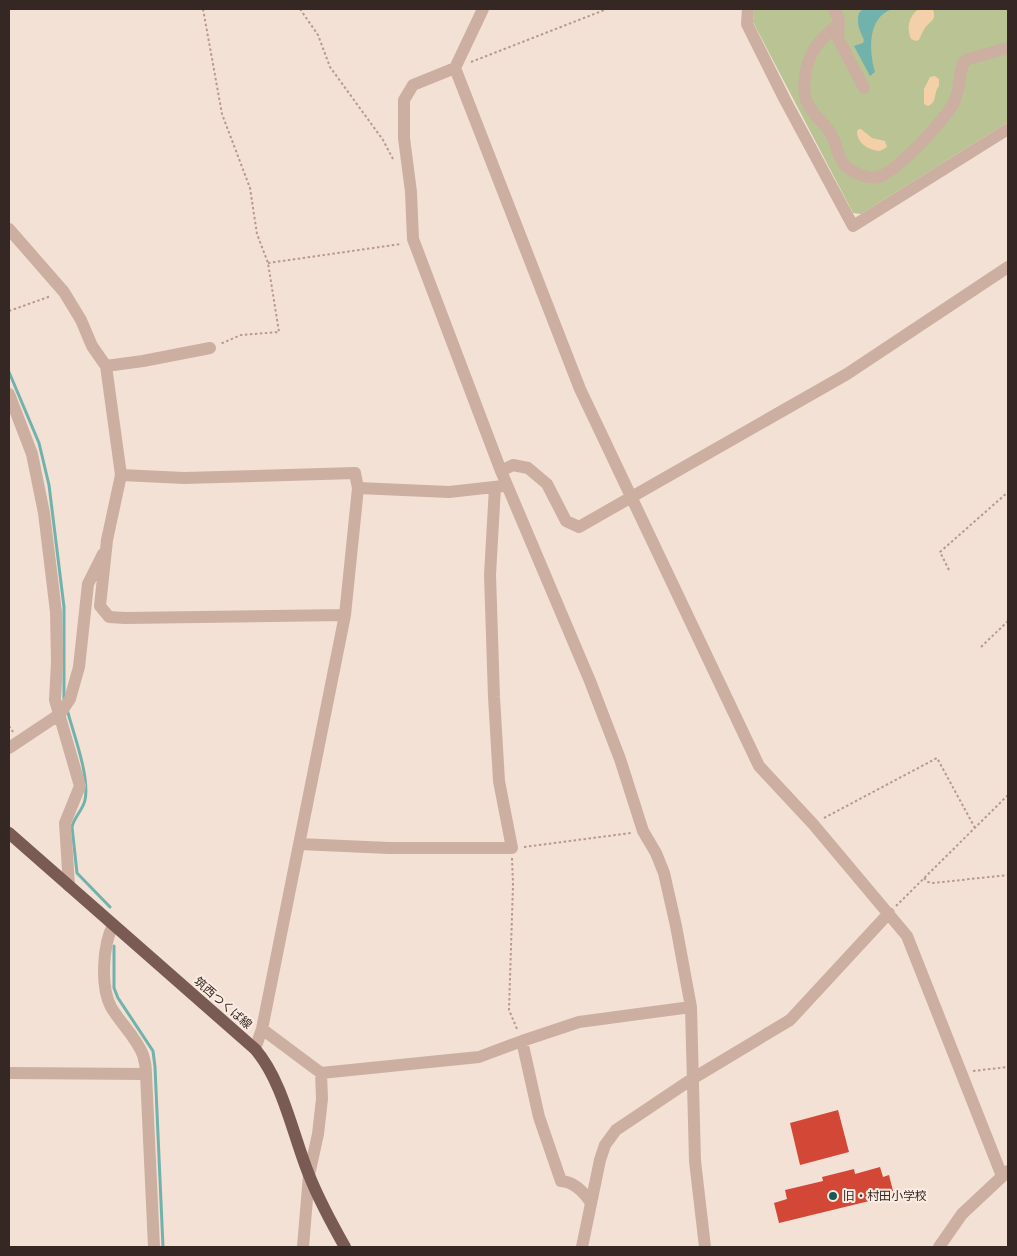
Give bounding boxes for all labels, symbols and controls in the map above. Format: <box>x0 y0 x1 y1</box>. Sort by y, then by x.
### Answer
street label: 筑西つくば線 <box>190 972 257 1033</box>
place label: 旧・村田小学校 <box>843 1186 927 1205</box>
marker: 旧・村田小学校 <box>827 1190 839 1202</box>

